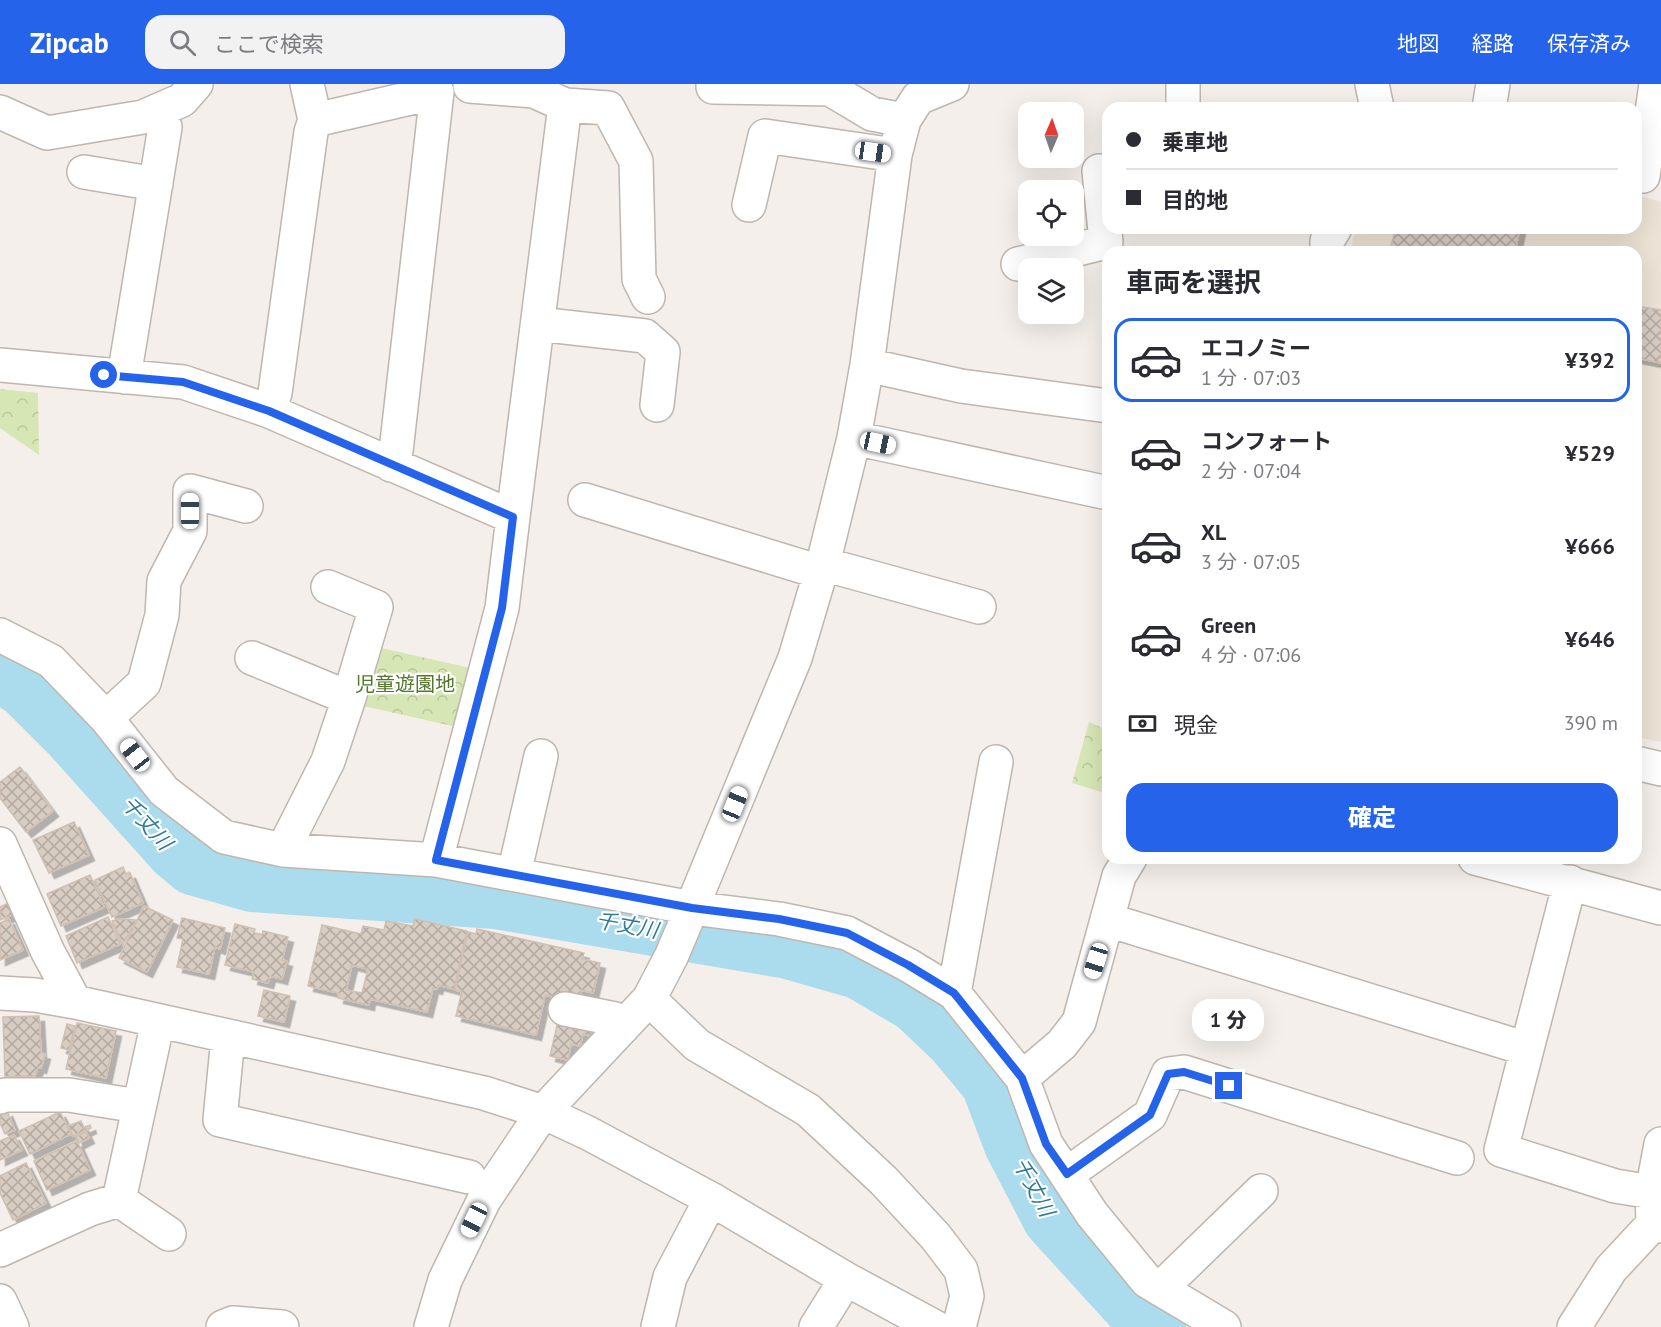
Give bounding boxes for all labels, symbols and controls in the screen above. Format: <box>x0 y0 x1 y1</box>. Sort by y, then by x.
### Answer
search box <box>145 15 565 69</box>
text: Zipcab <box>30 24 109 61</box>
icon: search <box>166 26 199 59</box>
text: ここで検索 <box>214 30 324 58</box>
text: 地図 <box>1397 30 1439 57</box>
text: 経路 <box>1472 30 1514 57</box>
text: 保存済み <box>1547 30 1631 57</box>
north arrow <box>1018 102 1084 168</box>
map controls <box>1018 102 1084 324</box>
text: 乗車地 <box>1162 128 1228 156</box>
car <box>854 141 892 163</box>
button: locate <box>1018 180 1084 246</box>
text: 目的地 <box>1162 186 1228 214</box>
button: layers <box>1018 258 1084 324</box>
text: 車両を選択 <box>1126 265 1261 299</box>
icon: car <box>1129 333 1183 387</box>
text: エコノミー <box>1201 334 1311 362</box>
text: ¥392 <box>1565 346 1615 374</box>
route start <box>90 361 117 388</box>
text: 1 分 · 07:03 <box>1201 365 1301 391</box>
icon: car <box>1129 426 1183 480</box>
text: コンフォート <box>1201 427 1332 455</box>
car <box>859 430 897 456</box>
text: ¥529 <box>1565 439 1615 467</box>
text: 2 分 · 07:04 <box>1201 458 1301 484</box>
car <box>181 493 199 529</box>
text: XL <box>1201 518 1226 546</box>
icon: car <box>1129 519 1183 573</box>
text: ¥666 <box>1565 532 1615 560</box>
text: 3 分 · 07:05 <box>1201 549 1301 575</box>
text: Green <box>1201 611 1256 639</box>
icon: car <box>1129 612 1183 666</box>
text: ¥646 <box>1565 625 1615 653</box>
text: 4 分 · 07:06 <box>1201 642 1301 668</box>
park label: 児童遊園地 <box>355 671 455 697</box>
icon: cash <box>1126 707 1159 740</box>
text: 390 m <box>1564 710 1618 736</box>
text: 現金 <box>1174 711 1218 739</box>
car <box>117 735 153 775</box>
button: 確定 <box>1126 783 1618 852</box>
car <box>720 784 750 824</box>
water label: 千丈川 <box>116 791 179 857</box>
water label: 千丈川 <box>594 906 662 944</box>
car <box>1082 941 1110 981</box>
callout: 1 分 <box>1193 999 1265 1041</box>
text: 1 分 <box>1210 1007 1246 1033</box>
route end <box>1215 1072 1242 1099</box>
water label: 千丈川 <box>1007 1153 1062 1223</box>
car <box>458 1200 490 1240</box>

